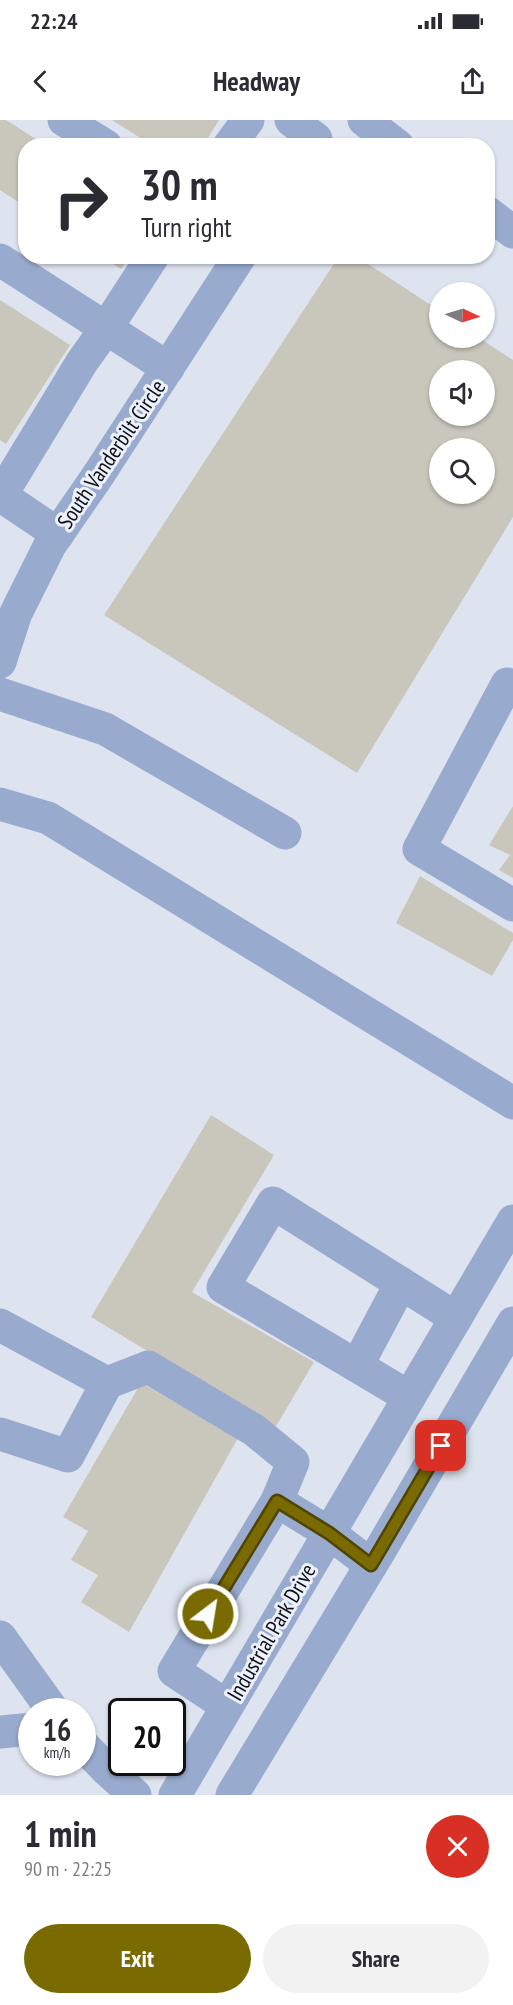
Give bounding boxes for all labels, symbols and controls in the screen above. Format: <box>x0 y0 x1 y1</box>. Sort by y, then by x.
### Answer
text: 22:24 <box>30 7 78 35</box>
text: Headway <box>213 64 300 98</box>
icon: back <box>24 65 57 98</box>
icon: share <box>456 65 489 98</box>
text: 30 m <box>141 157 218 212</box>
icon: right <box>42 162 120 240</box>
text: Turn right <box>141 210 232 244</box>
north arrow <box>429 282 495 348</box>
map controls <box>429 282 495 504</box>
button: sound <box>429 360 495 426</box>
street label: South Vanderbilt Circle <box>51 374 171 534</box>
button: search <box>429 438 495 504</box>
pin <box>415 1420 466 1471</box>
icon: arrive <box>424 1429 457 1462</box>
street label: Industrial Park Drive <box>220 1559 322 1705</box>
position arrow <box>176 1582 240 1646</box>
speed limit sign: 20 <box>108 1698 186 1776</box>
text: 16 <box>43 1710 71 1749</box>
text: km/h <box>44 1743 70 1762</box>
text: 1 min <box>24 1810 97 1857</box>
button: close <box>426 1815 489 1878</box>
text: 90 m · 22:25 <box>24 1856 112 1882</box>
button: Exit <box>24 1924 251 1993</box>
button: Share <box>263 1924 489 1993</box>

